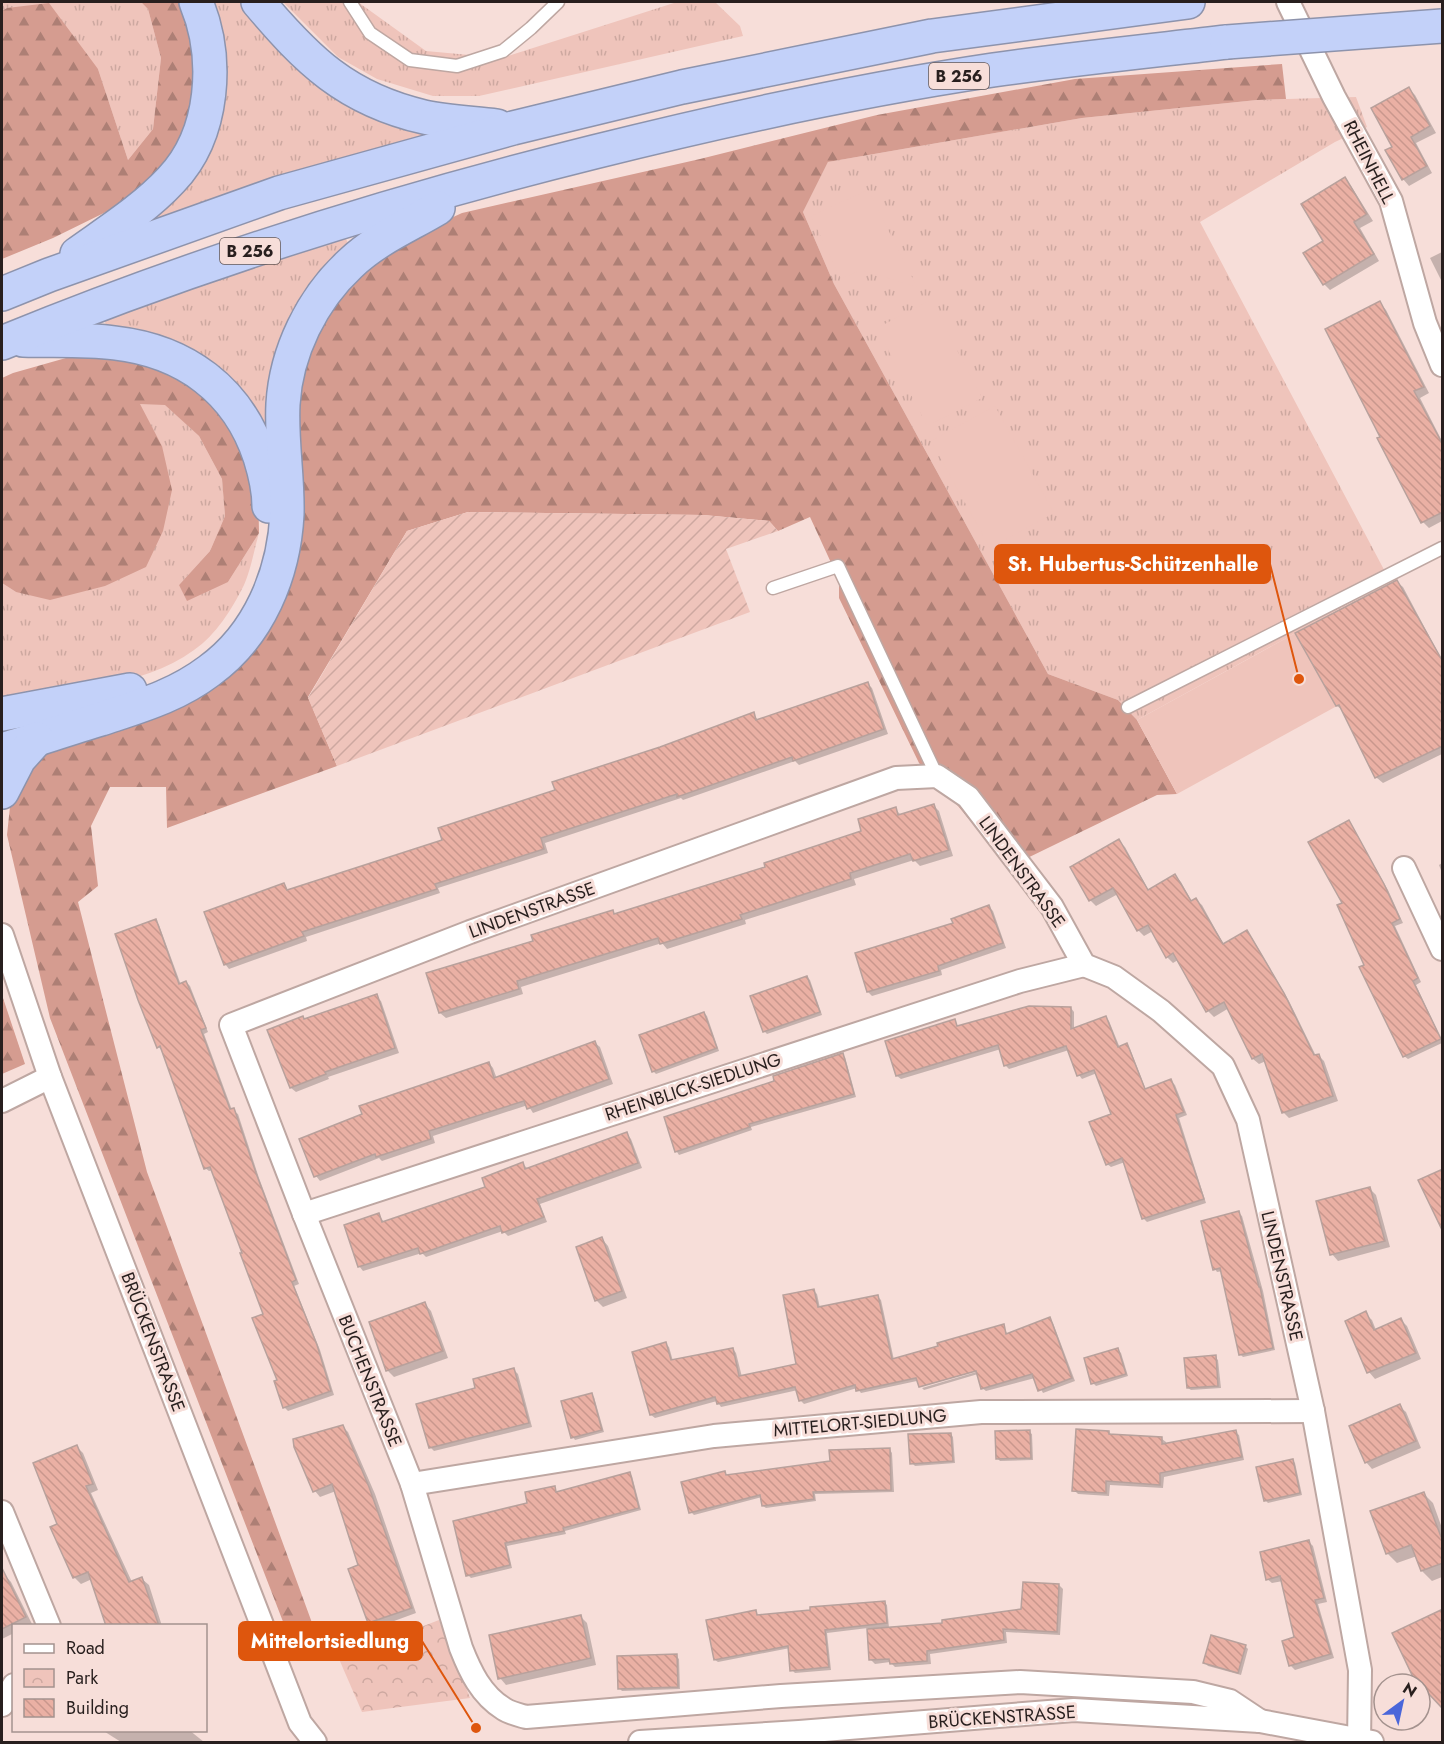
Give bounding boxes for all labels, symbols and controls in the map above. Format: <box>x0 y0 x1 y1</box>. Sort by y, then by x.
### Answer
road number: B 256 <box>929 63 989 89</box>
street label: RHEINHELL <box>1337 116 1401 208</box>
road number: B 256 <box>220 238 280 264</box>
callout: St. Hubertus-Schützenhalle <box>995 545 1270 583</box>
text: St. Hubertus-Schützenhalle <box>1007 550 1259 579</box>
street label: LINDENSTRASSE <box>973 811 1071 933</box>
street label: LINDENSTRASSE <box>465 875 599 945</box>
street label: RHEINBLICK-SIEDLUNG <box>602 1046 784 1128</box>
street label: LINDENSTRASSE <box>1254 1209 1310 1343</box>
street label: BRÜCKENSTRASSE <box>114 1268 192 1416</box>
street label: BUCHENSTRASSE <box>332 1311 408 1451</box>
street label: MITTELORT-SIEDLUNG <box>772 1402 948 1444</box>
callout: Mittelortsiedlung <box>239 1622 422 1660</box>
legend <box>12 1624 207 1732</box>
text: Mittelortsiedlung <box>251 1627 409 1656</box>
text: Road <box>66 1635 105 1661</box>
text: Park <box>66 1665 98 1691</box>
north arrow <box>1372 1672 1432 1732</box>
text: N <box>1398 1677 1421 1703</box>
text: Building <box>66 1695 129 1721</box>
street label: BRÜCKENSTRASSE <box>927 1699 1077 1735</box>

